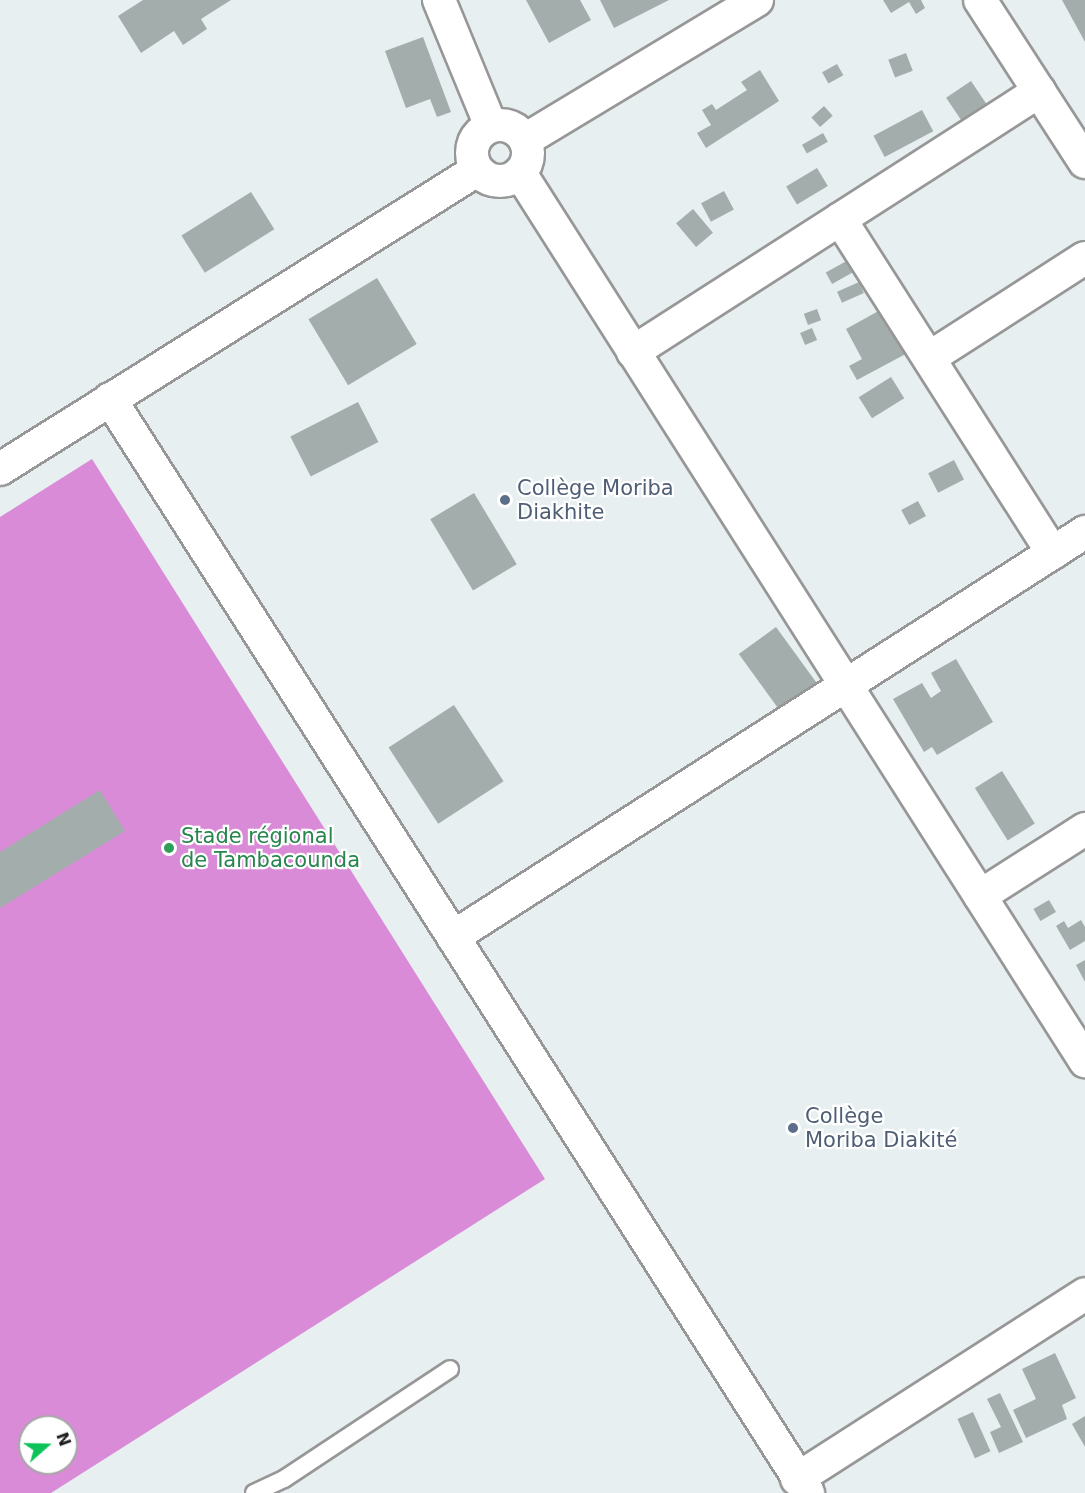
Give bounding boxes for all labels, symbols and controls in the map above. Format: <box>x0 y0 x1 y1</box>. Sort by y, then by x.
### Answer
place label: Collège Moriba Diakhite <box>517 475 674 525</box>
marker: Collège Moriba Diakhite <box>498 493 512 507</box>
place label: Stade régional de Tambacounda <box>181 823 360 873</box>
marker: Stade régional de Tambacounda <box>162 841 176 855</box>
place label: Collège Moriba Diakité <box>805 1103 957 1153</box>
marker: Collège Moriba Diakité <box>786 1121 800 1135</box>
north arrow <box>18 1415 78 1475</box>
text: N <box>52 1430 75 1449</box>

